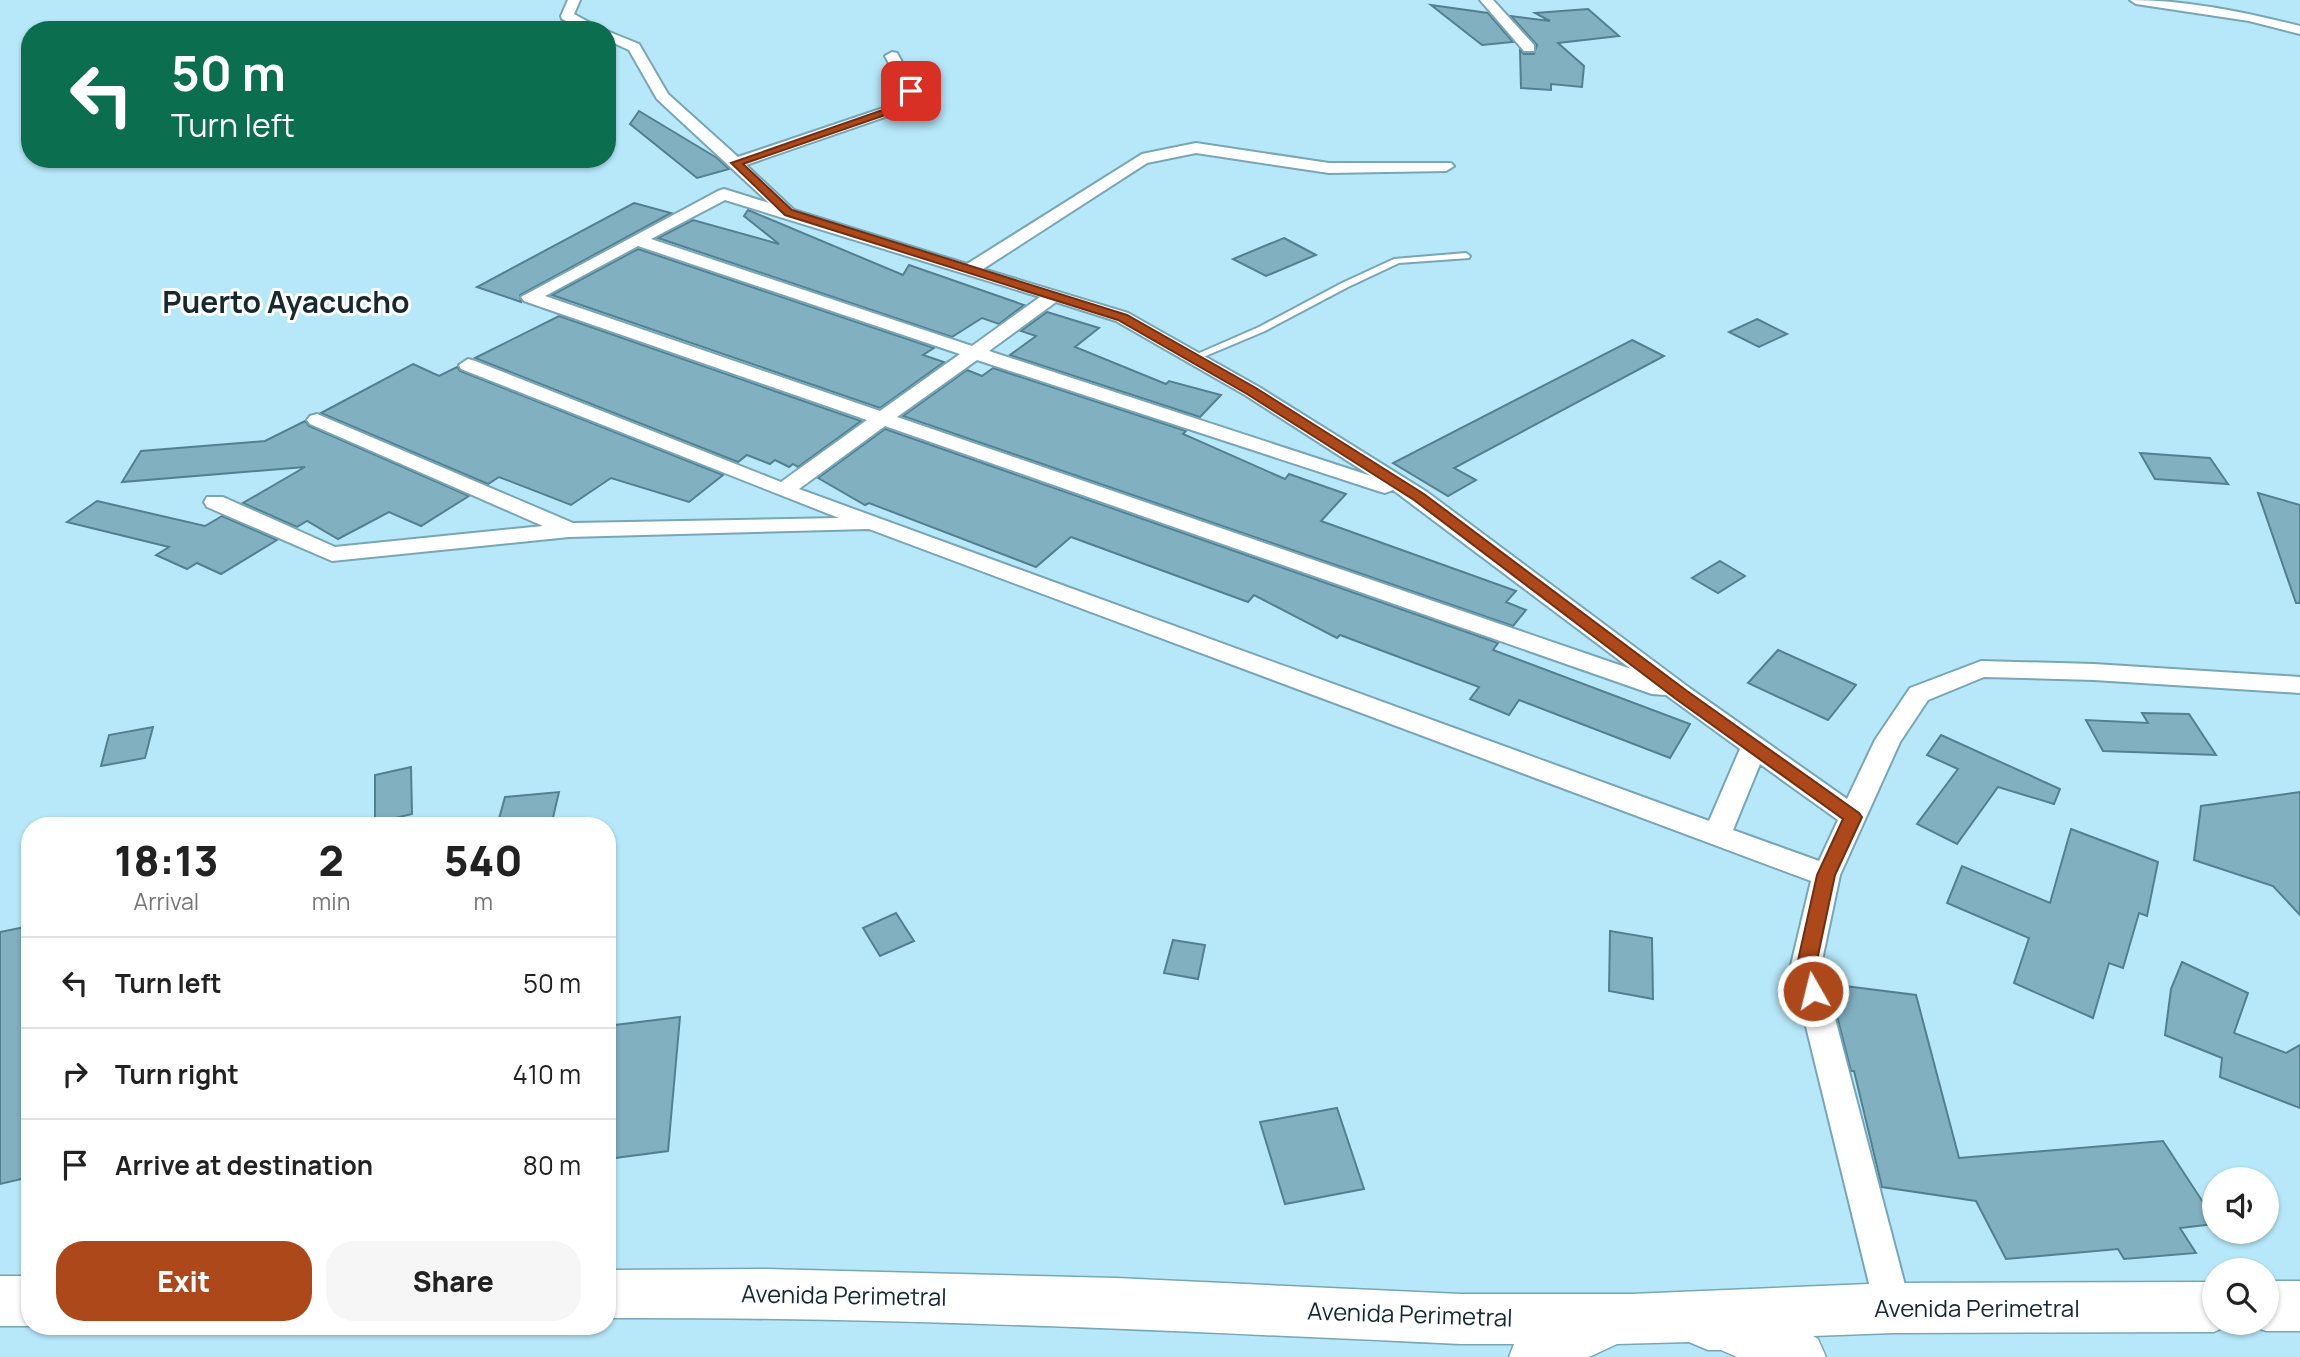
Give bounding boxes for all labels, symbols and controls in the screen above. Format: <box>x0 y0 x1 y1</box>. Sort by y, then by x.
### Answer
text: 50 m <box>171 39 286 106</box>
icon: left <box>56 49 147 140</box>
pin <box>881 61 941 121</box>
icon: arrive <box>892 72 930 110</box>
text: Turn left <box>171 103 295 147</box>
district label: Puerto Ayacucho <box>162 281 410 322</box>
text: 18:13 <box>114 831 218 889</box>
text: 2 <box>318 831 344 889</box>
text: 540 <box>444 831 523 889</box>
text: Arrival <box>134 885 199 917</box>
text: min <box>312 885 350 917</box>
text: m <box>473 885 493 917</box>
position arrow <box>1776 954 1850 1028</box>
icon: left <box>56 964 94 1002</box>
text: Turn left <box>115 965 222 1001</box>
text: 50 m <box>523 965 581 1001</box>
icon: right <box>56 1055 94 1093</box>
text: Turn right <box>115 1056 239 1092</box>
text: 410 m <box>512 1056 581 1092</box>
icon: arrive <box>56 1146 94 1184</box>
text: Arrive at destination <box>115 1147 373 1183</box>
text: 80 m <box>523 1147 581 1183</box>
map controls <box>2202 1167 2279 1335</box>
button: sound <box>2202 1167 2279 1244</box>
button: Exit <box>56 1241 312 1321</box>
button: Share <box>326 1241 581 1321</box>
button: search <box>2202 1258 2279 1335</box>
street label: Avenida Perimetral <box>741 1276 947 1313</box>
street label: Avenida Perimetral <box>1874 1291 2080 1324</box>
street label: Avenida Perimetral <box>1307 1293 1513 1334</box>

